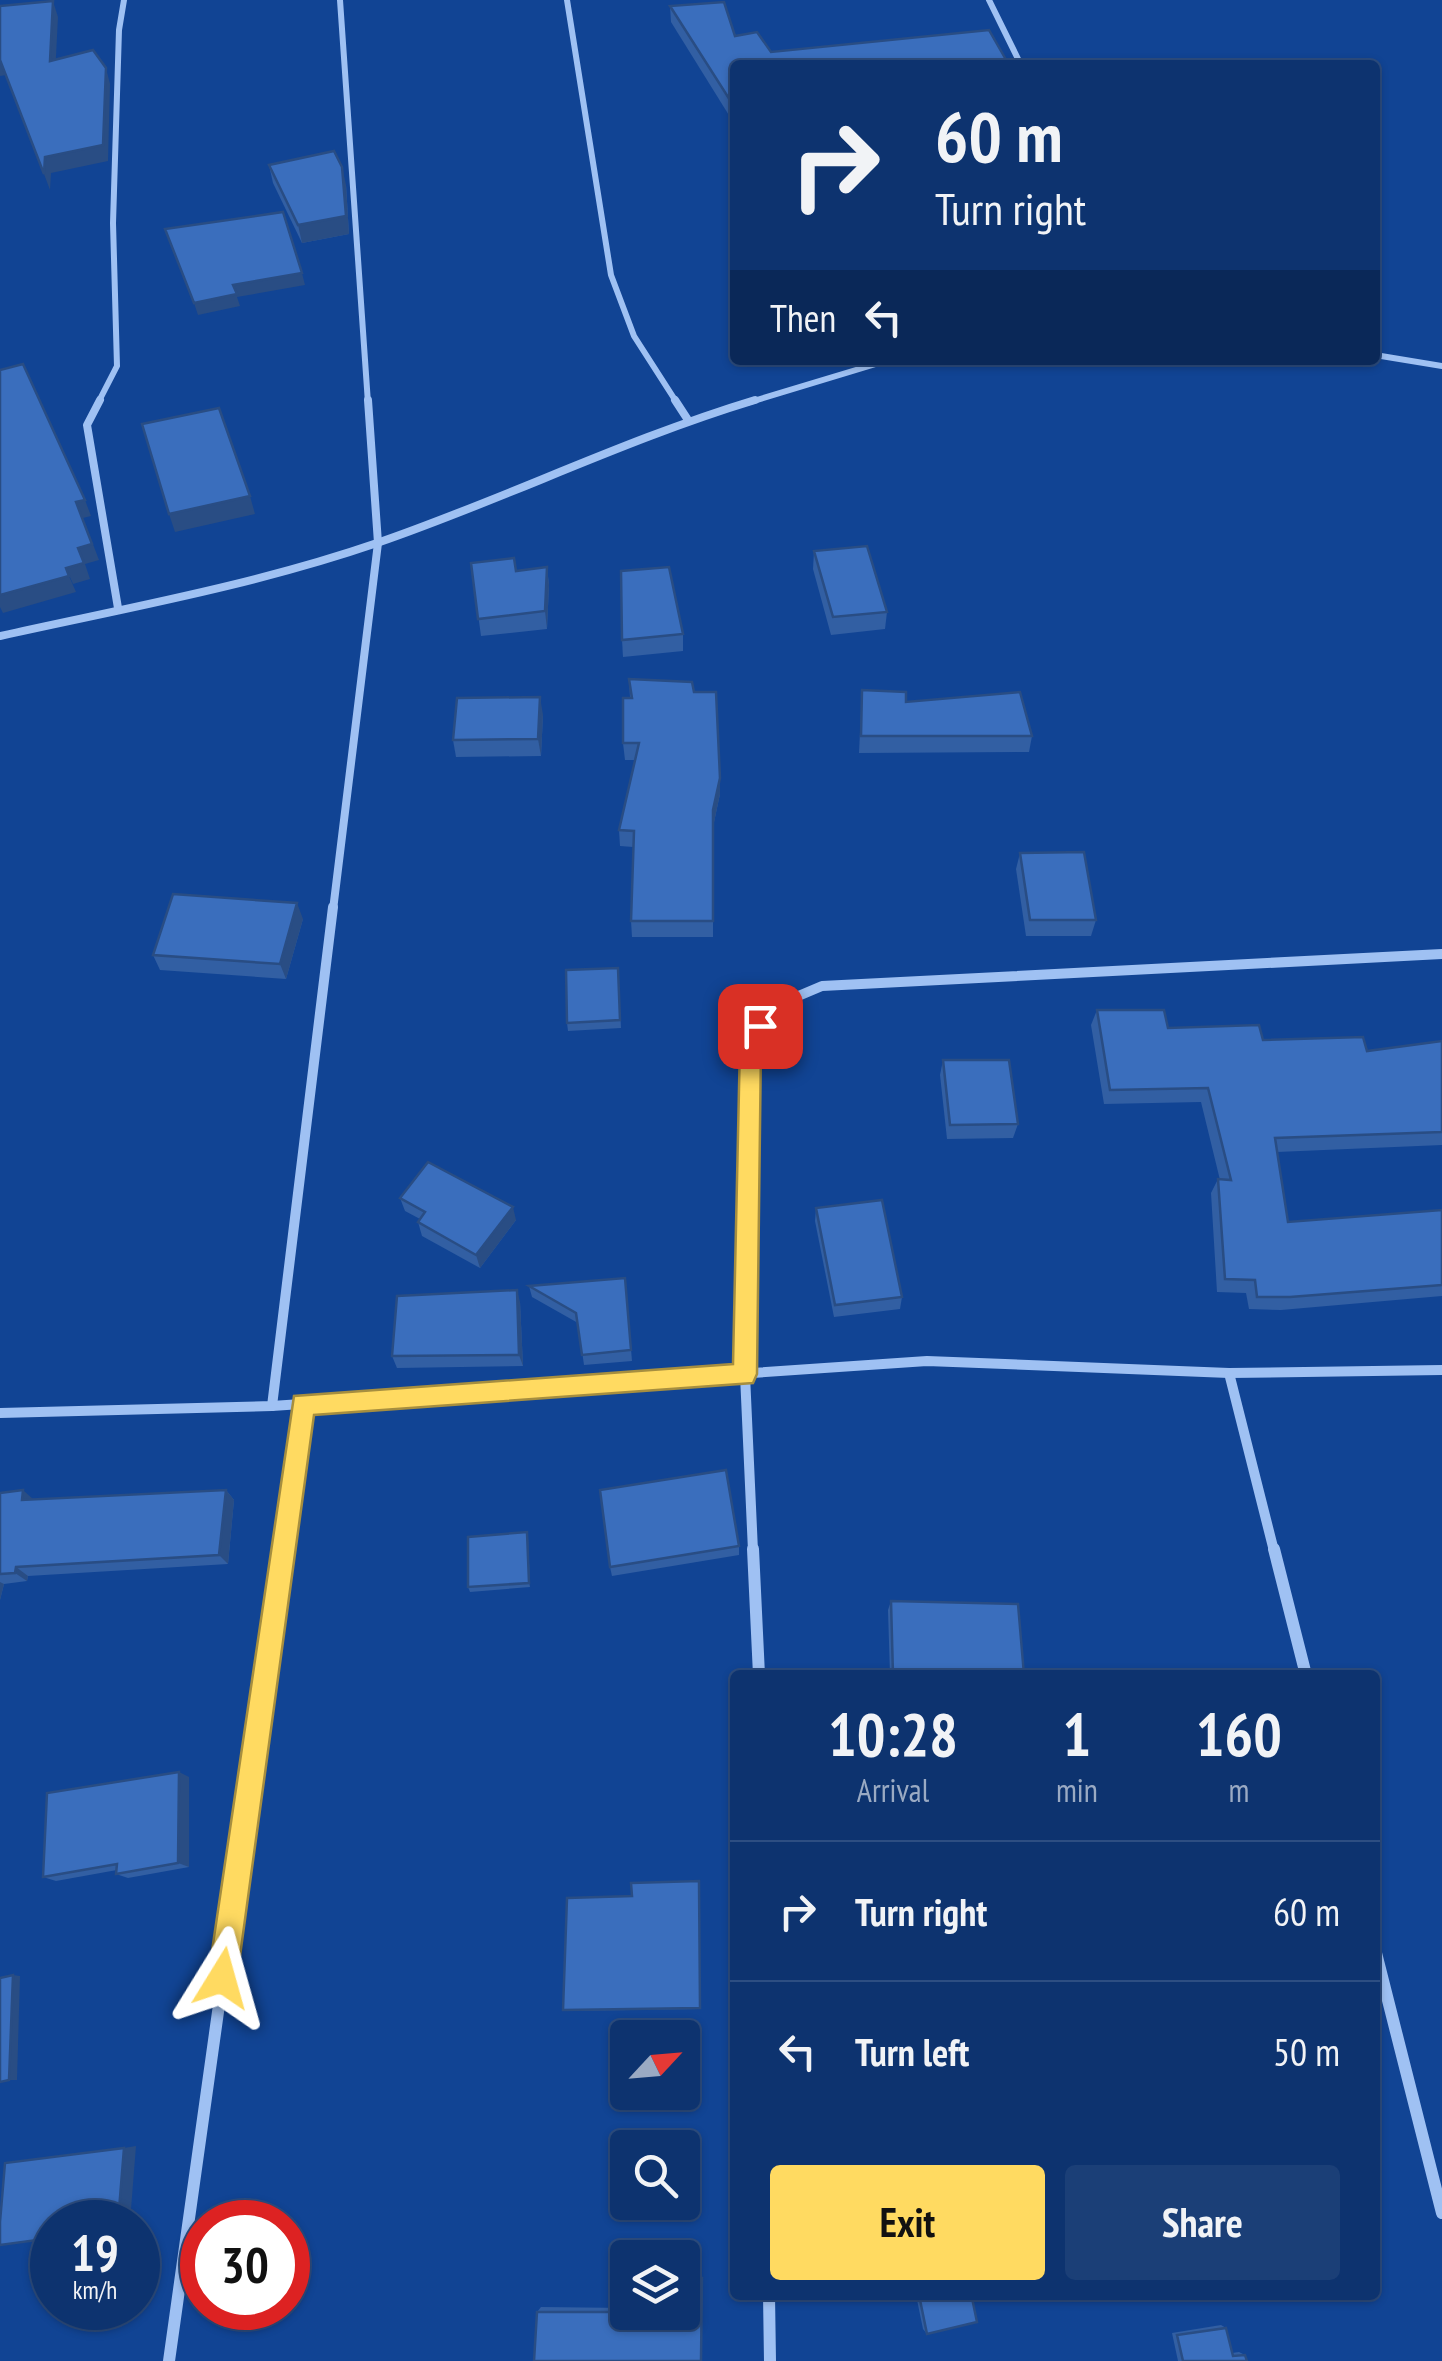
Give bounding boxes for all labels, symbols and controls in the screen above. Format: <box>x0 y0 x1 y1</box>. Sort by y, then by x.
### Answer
text: 60 m <box>935 91 1063 181</box>
icon: right <box>770 100 900 230</box>
text: Turn right <box>935 179 1086 237</box>
icon: left <box>856 290 911 345</box>
text: Then <box>770 293 836 342</box>
pin <box>718 984 803 1069</box>
icon: arrive <box>733 999 788 1054</box>
text: 10:28 <box>828 1695 958 1773</box>
text: 1 <box>1063 1695 1091 1773</box>
text: 160 <box>1196 1695 1282 1773</box>
text: Arrival <box>857 1769 929 1811</box>
text: min <box>1056 1769 1098 1811</box>
text: m <box>1228 1769 1249 1811</box>
icon: right <box>770 1884 825 1939</box>
text: Turn right <box>855 1887 987 1936</box>
text: 60 m <box>1273 1887 1340 1936</box>
position arrow <box>170 1926 274 2030</box>
north arrow <box>610 2020 700 2110</box>
map controls <box>610 2020 700 2330</box>
icon: left <box>770 2024 825 2079</box>
text: Turn left <box>855 2027 969 2076</box>
text: 50 m <box>1273 2027 1340 2076</box>
button: search <box>610 2130 700 2220</box>
button: Exit <box>770 2165 1045 2280</box>
button: Share <box>1065 2165 1340 2280</box>
speed limit sign: 30 <box>180 2200 310 2330</box>
text: 19 <box>71 2220 119 2285</box>
button: layers <box>610 2240 700 2330</box>
text: km/h <box>73 2274 117 2306</box>

